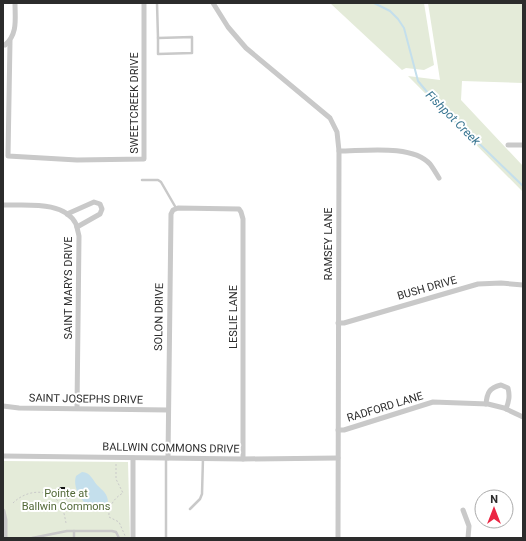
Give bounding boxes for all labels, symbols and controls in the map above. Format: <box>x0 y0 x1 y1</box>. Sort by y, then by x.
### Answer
street label: SWEETCREEK DRIVE <box>128 52 141 154</box>
water label: Fishpot Creek <box>423 88 484 149</box>
street label: RAMSEY LANE <box>322 208 335 280</box>
street label: SAINT MARYS DRIVE <box>62 237 75 339</box>
street label: BUSH DRIVE <box>396 273 458 303</box>
street label: SOLON DRIVE <box>152 283 166 351</box>
street label: LESLIE LANE <box>227 285 240 349</box>
street label: RADFORD LANE <box>345 389 425 425</box>
street label: SAINT JOSEPHS DRIVE <box>29 392 143 406</box>
street label: BALLWIN COMMONS DRIVE <box>102 440 240 456</box>
park label: Pointe at Ballwin Commons <box>22 487 111 513</box>
north arrow <box>474 489 514 529</box>
text: N <box>490 493 498 506</box>

